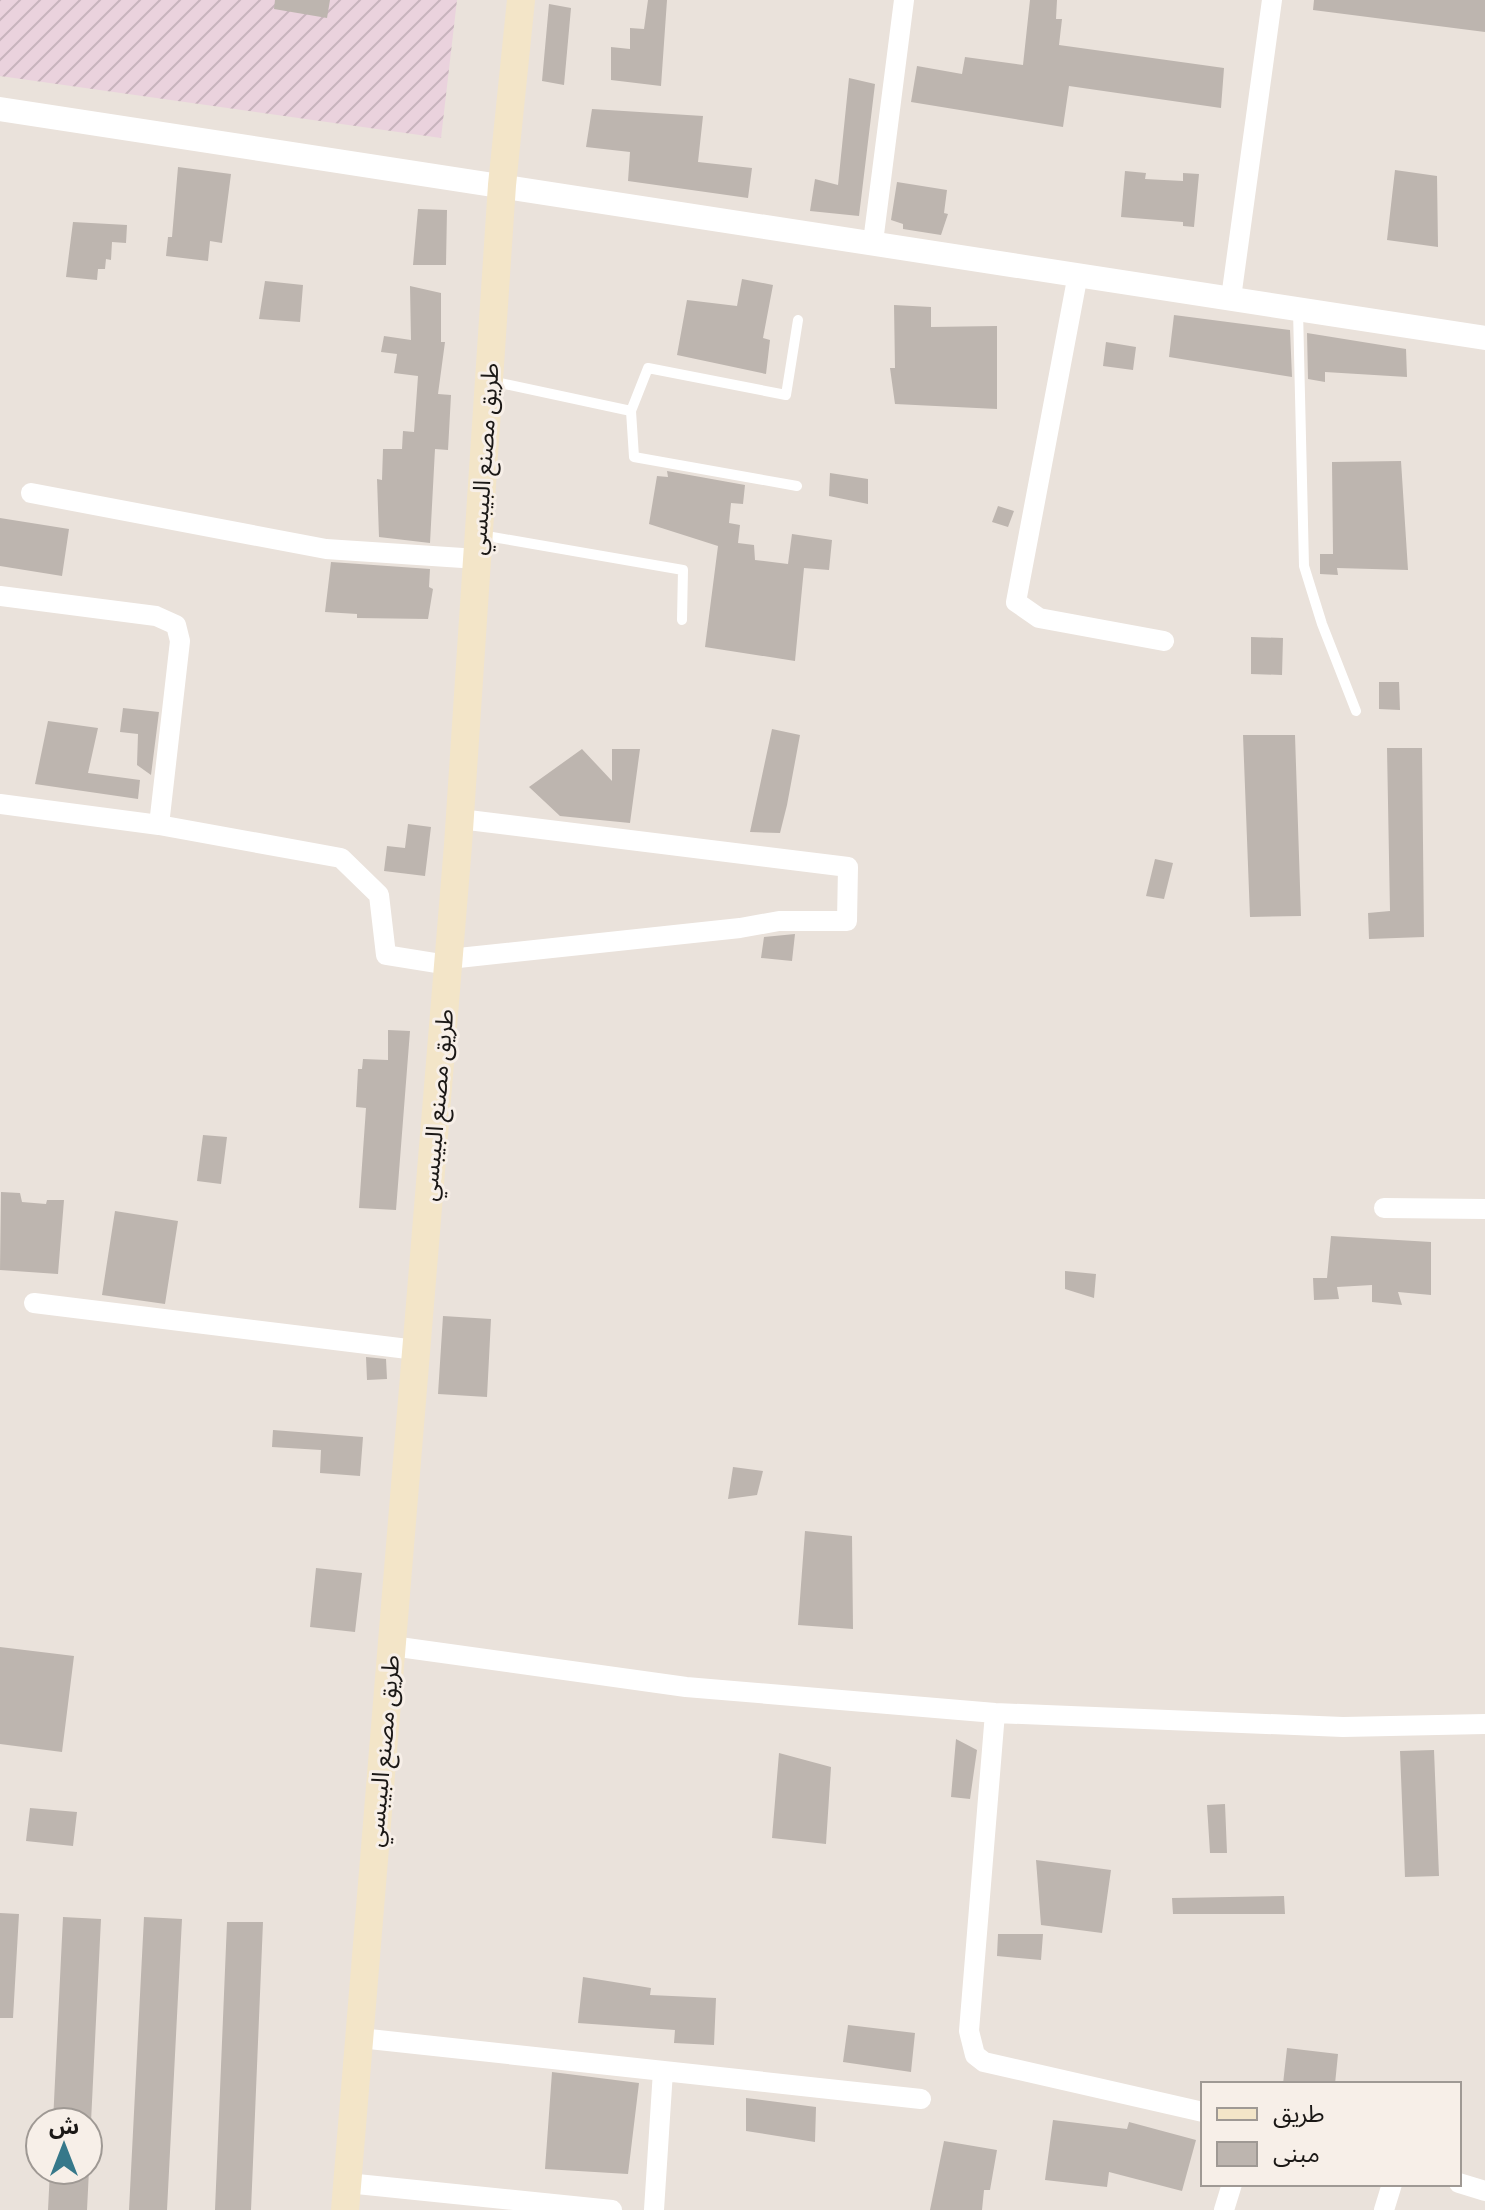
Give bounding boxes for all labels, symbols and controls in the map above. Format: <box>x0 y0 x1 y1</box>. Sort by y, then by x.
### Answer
street label: طريق مصنع البيبسي <box>463 362 509 557</box>
street label: طريق مصنع البيبسي <box>415 1008 464 1203</box>
street label: طريق مصنع البيبسي <box>361 1654 410 1849</box>
legend <box>1201 2082 1461 2186</box>
text: طريق <box>1273 2100 1325 2129</box>
north arrow <box>24 2106 104 2186</box>
text: ش <box>49 2113 79 2140</box>
text: مبنى <box>1273 2140 1320 2168</box>

